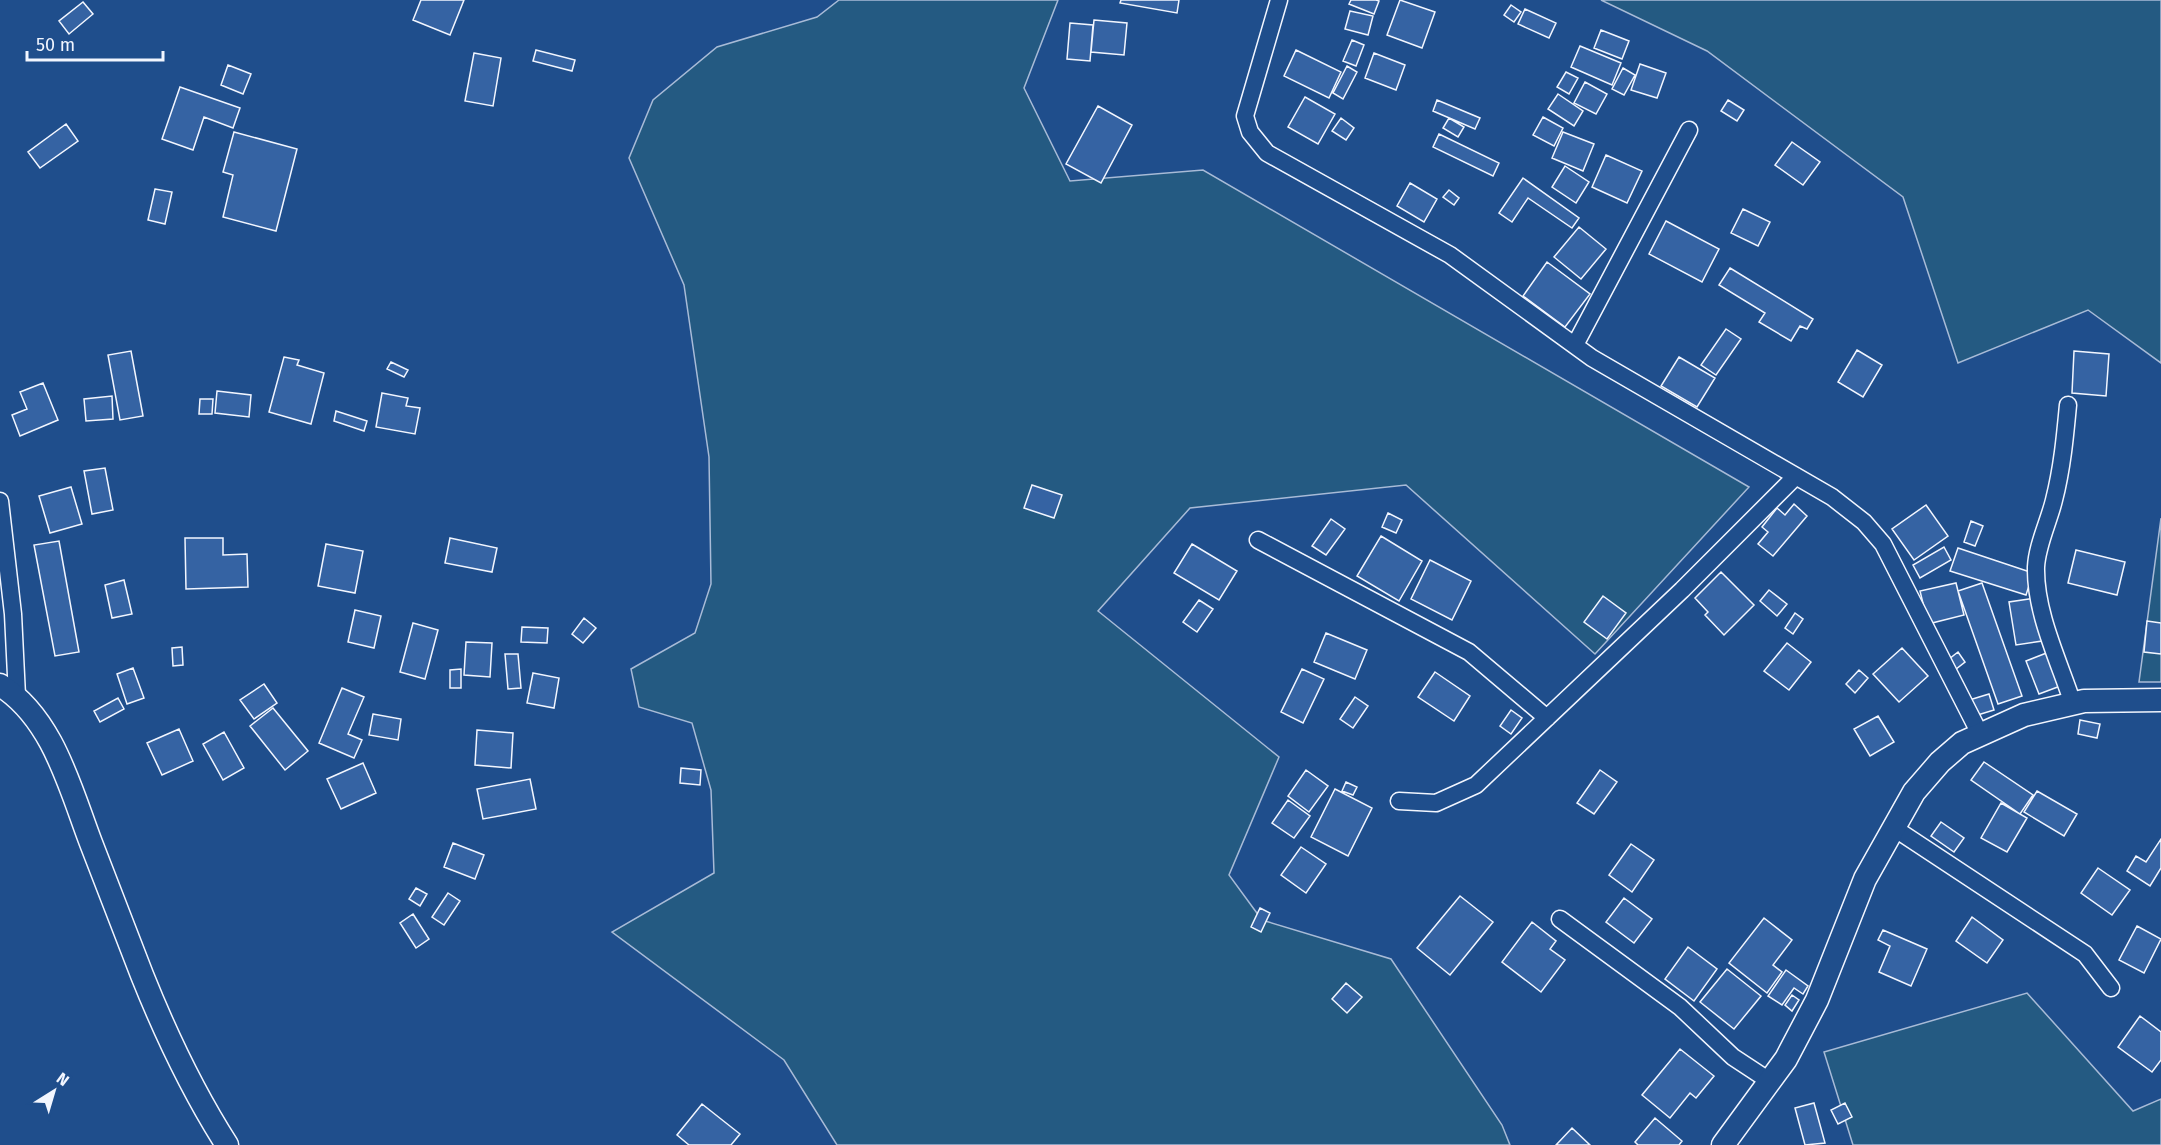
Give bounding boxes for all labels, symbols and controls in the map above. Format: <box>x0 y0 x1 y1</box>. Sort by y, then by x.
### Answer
scale bar <box>27 24 164 62</box>
text: 50 m <box>36 34 75 56</box>
north arrow <box>24 1061 84 1121</box>
text: N <box>53 1069 73 1090</box>

